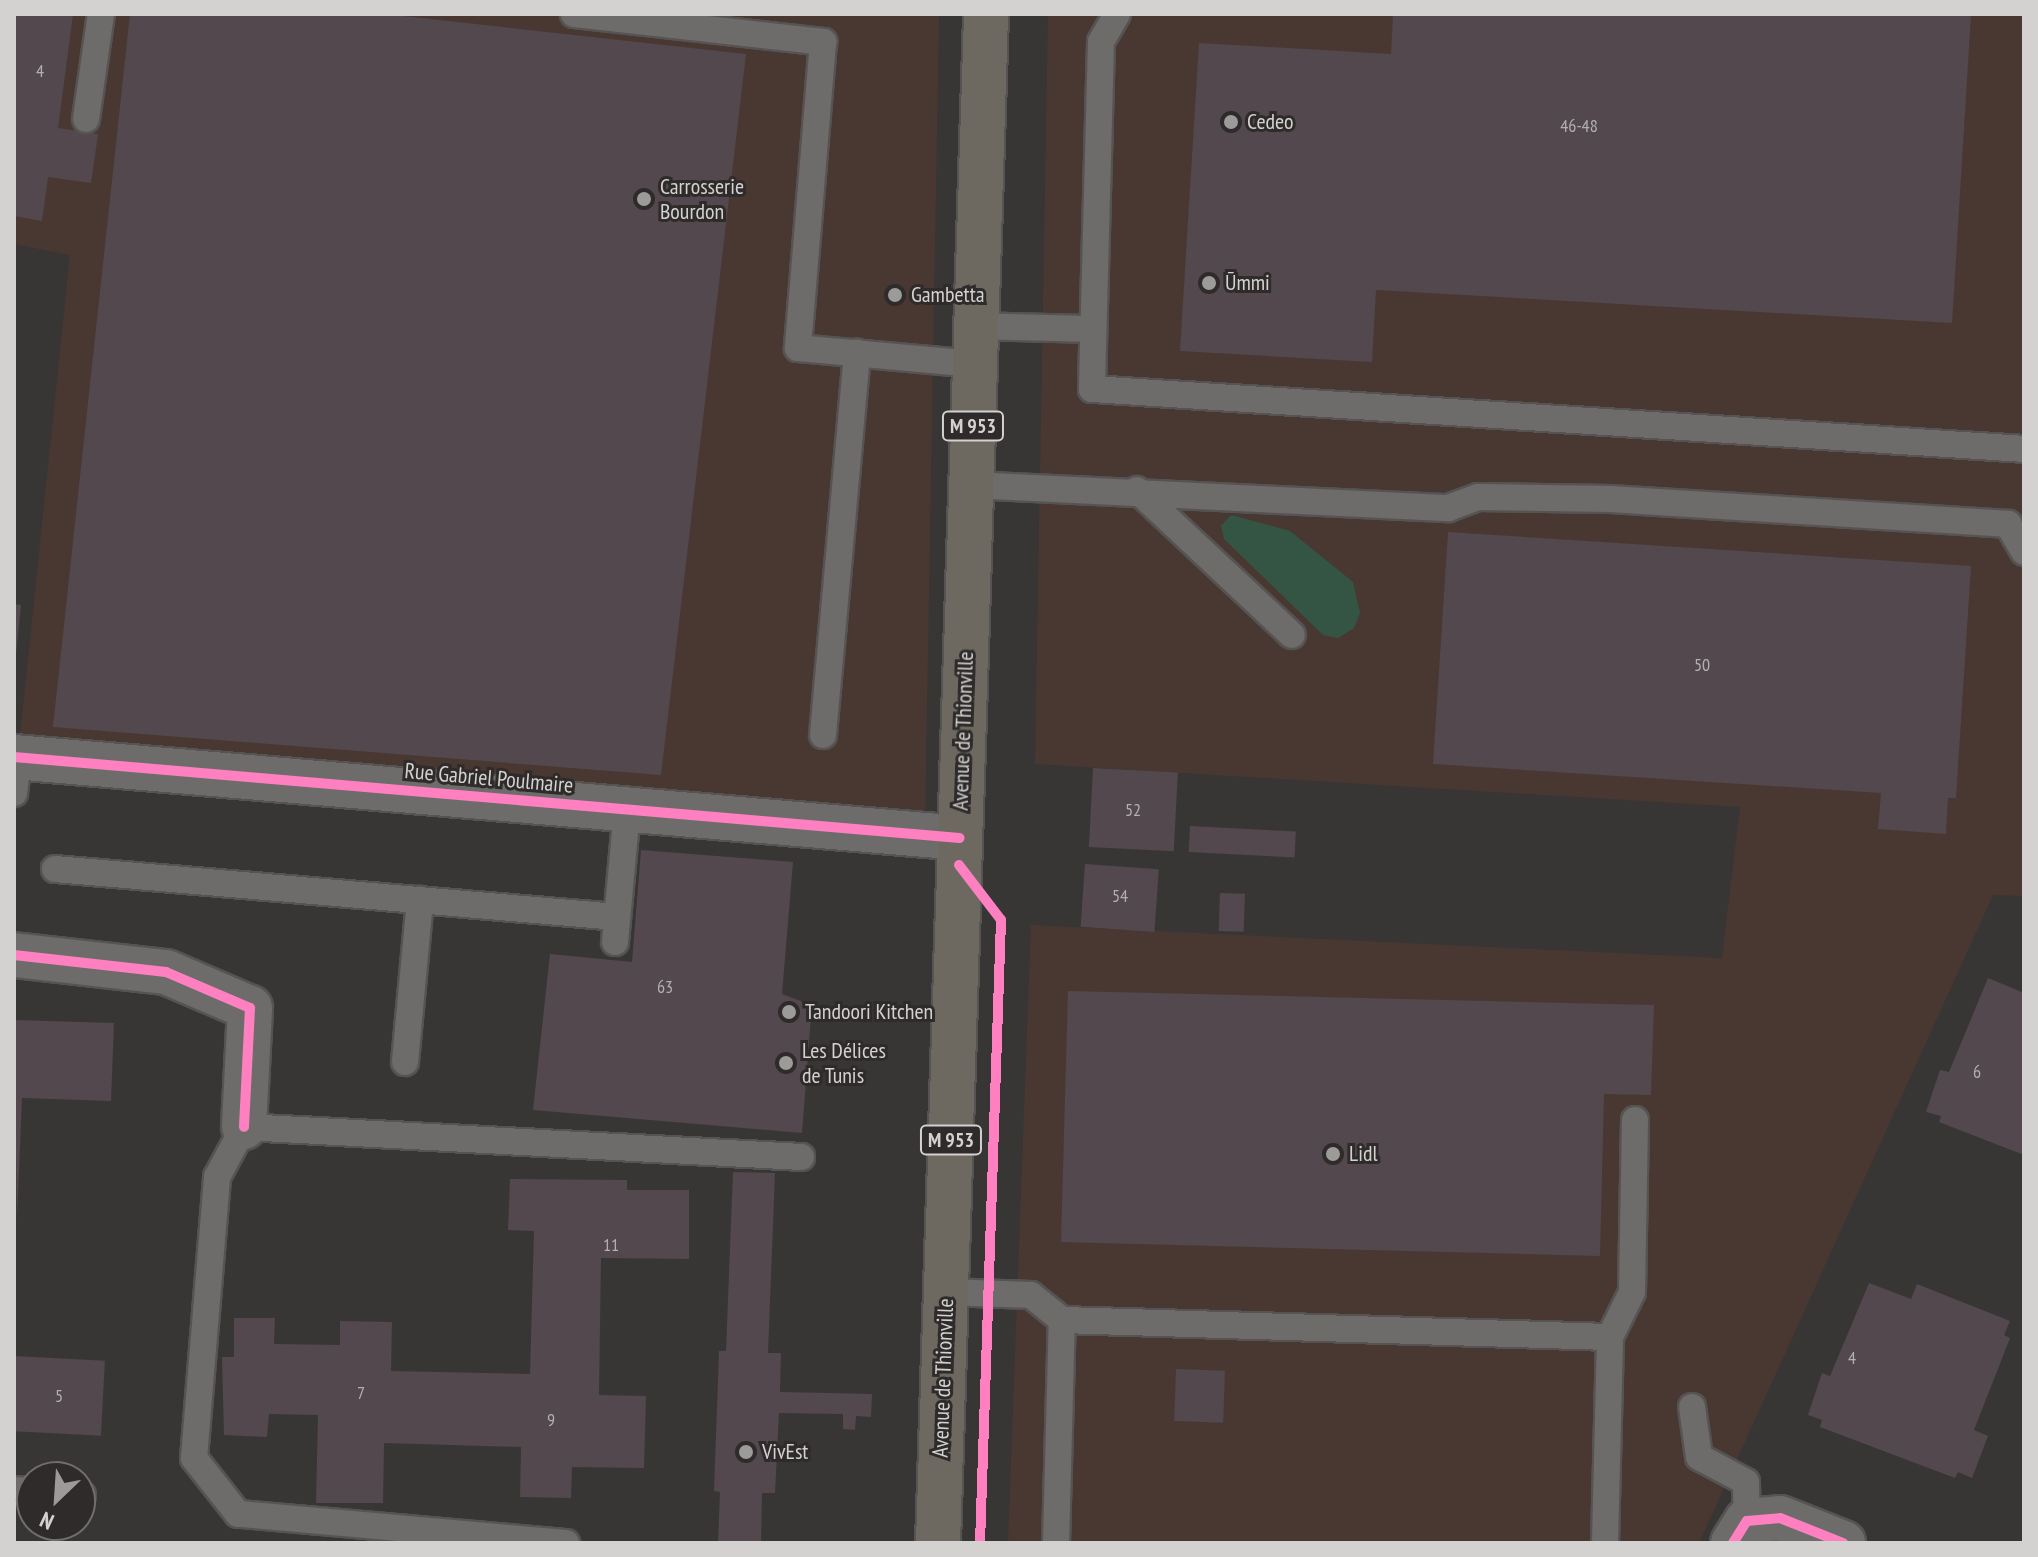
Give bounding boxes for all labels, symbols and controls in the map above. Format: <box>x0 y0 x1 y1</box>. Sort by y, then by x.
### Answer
house number: 4 <box>36 60 44 82</box>
place label: Cedeo <box>1247 109 1293 135</box>
marker: Cedeo <box>1222 113 1240 131</box>
house number: 46-48 <box>1560 115 1598 137</box>
place label: Carrosserie Bourdon <box>660 173 744 224</box>
marker: Carrosserie Bourdon <box>635 190 653 208</box>
place label: Ūmmi <box>1225 270 1270 296</box>
marker: Ūmmi <box>1200 274 1218 292</box>
place label: Gambetta <box>911 282 984 308</box>
marker: Gambetta <box>886 286 904 304</box>
road number: M 953 <box>941 410 1005 442</box>
street label: Avenue de Thionville <box>947 651 979 811</box>
house number: 50 <box>1694 654 1710 676</box>
street label: Rue Gabriel Poulmaire <box>404 757 574 799</box>
house number: 52 <box>1125 799 1141 821</box>
house number: 54 <box>1112 885 1128 907</box>
house number: 63 <box>657 976 673 998</box>
place label: Tandoori Kitchen <box>805 999 933 1025</box>
marker: Tandoori Kitchen <box>780 1003 798 1021</box>
place label: Les Délices de Tunis <box>802 1037 886 1088</box>
marker: Les Délices de Tunis <box>777 1054 795 1072</box>
house number: 6 <box>1973 1061 1981 1083</box>
road number: M 953 <box>919 1124 983 1156</box>
place label: Lidl <box>1349 1141 1378 1167</box>
marker: Lidl <box>1324 1145 1342 1163</box>
house number: 11 <box>603 1234 619 1256</box>
street label: Avenue de Thionville <box>927 1298 959 1458</box>
house number: 4 <box>1848 1347 1856 1369</box>
house number: 7 <box>357 1382 365 1404</box>
house number: 5 <box>55 1385 63 1407</box>
house number: 9 <box>547 1409 555 1431</box>
place label: VivEst <box>762 1439 808 1465</box>
marker: VivEst <box>737 1443 755 1461</box>
north arrow <box>16 1461 96 1541</box>
text: N <box>35 1506 58 1536</box>

